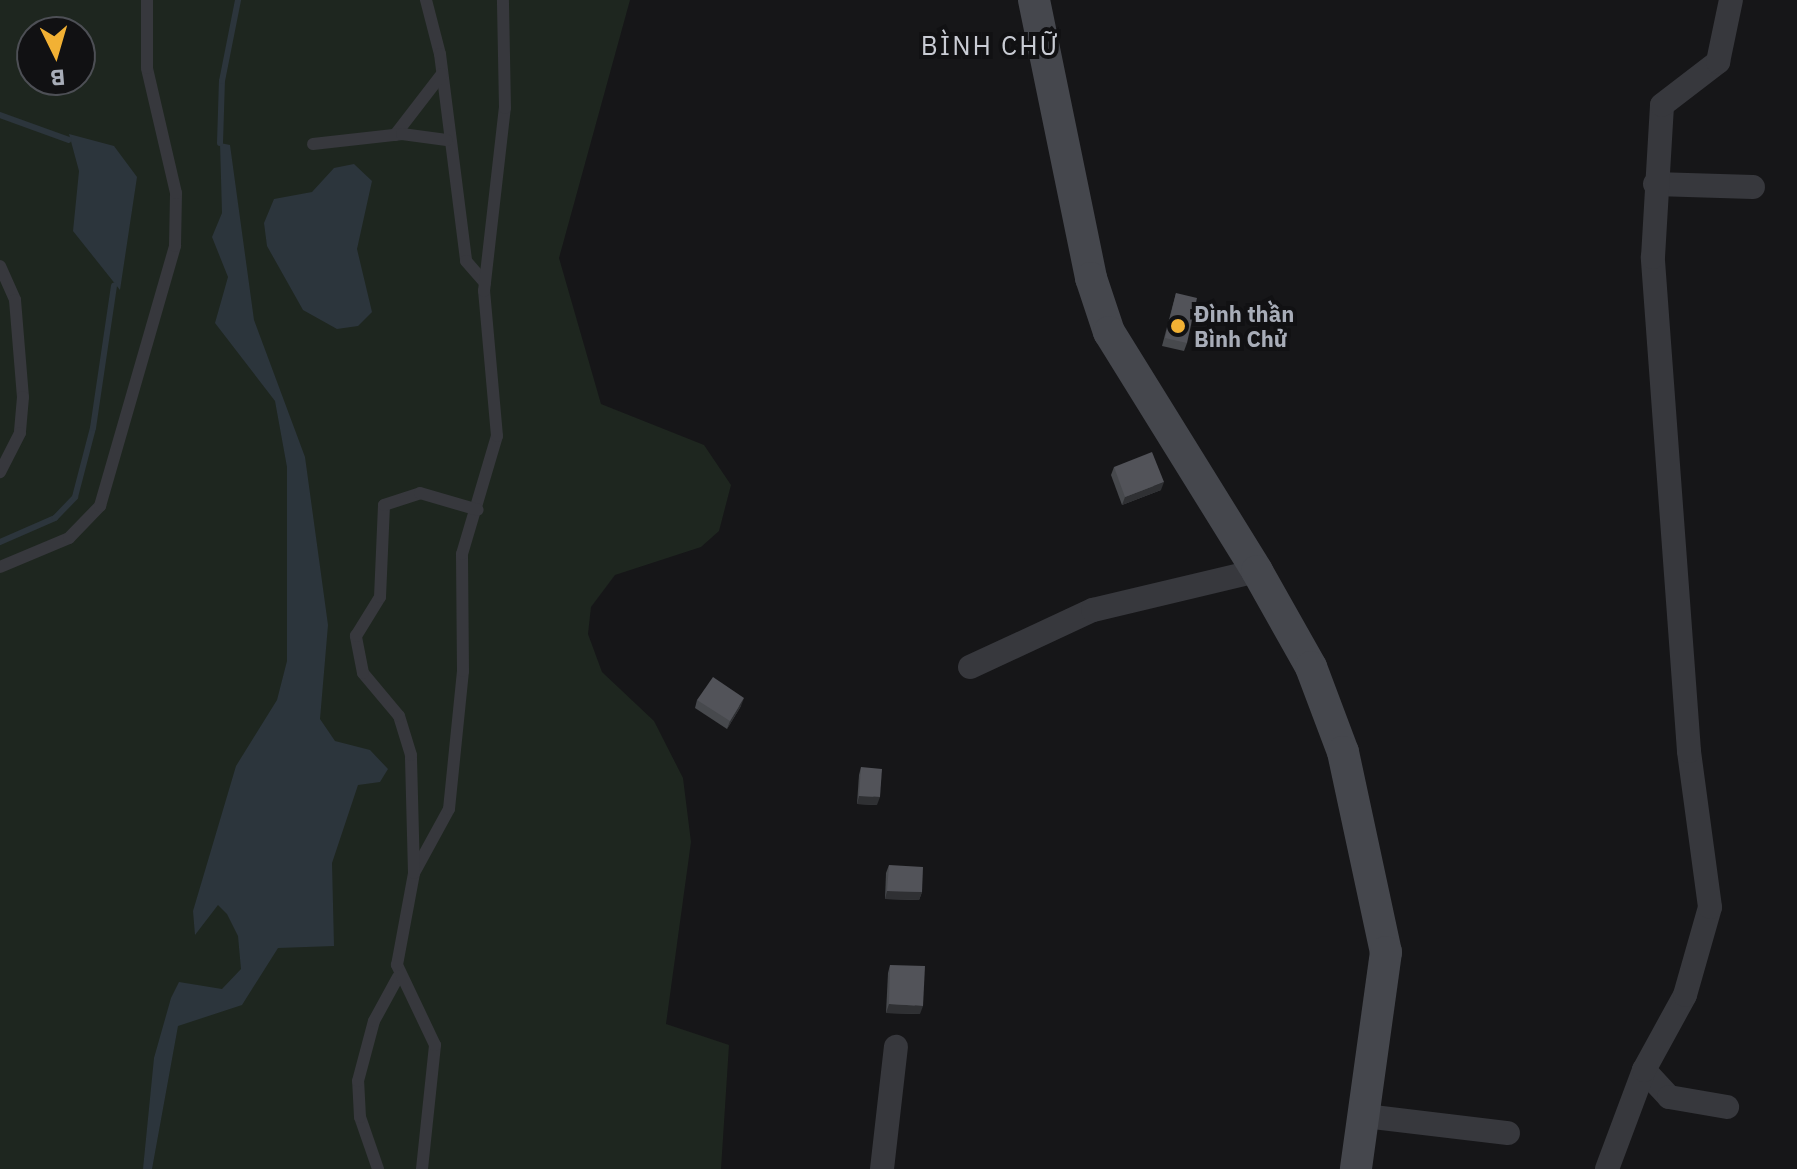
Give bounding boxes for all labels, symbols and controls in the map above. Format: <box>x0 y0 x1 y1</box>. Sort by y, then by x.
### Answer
north arrow <box>16 16 96 96</box>
district label: BÌNH CHỮ <box>921 30 1059 62</box>
text: B <box>49 63 67 93</box>
place label: Đình thần Bình Chử <box>1194 300 1294 352</box>
marker: Đình thần Bình Chử <box>1169 317 1187 335</box>

